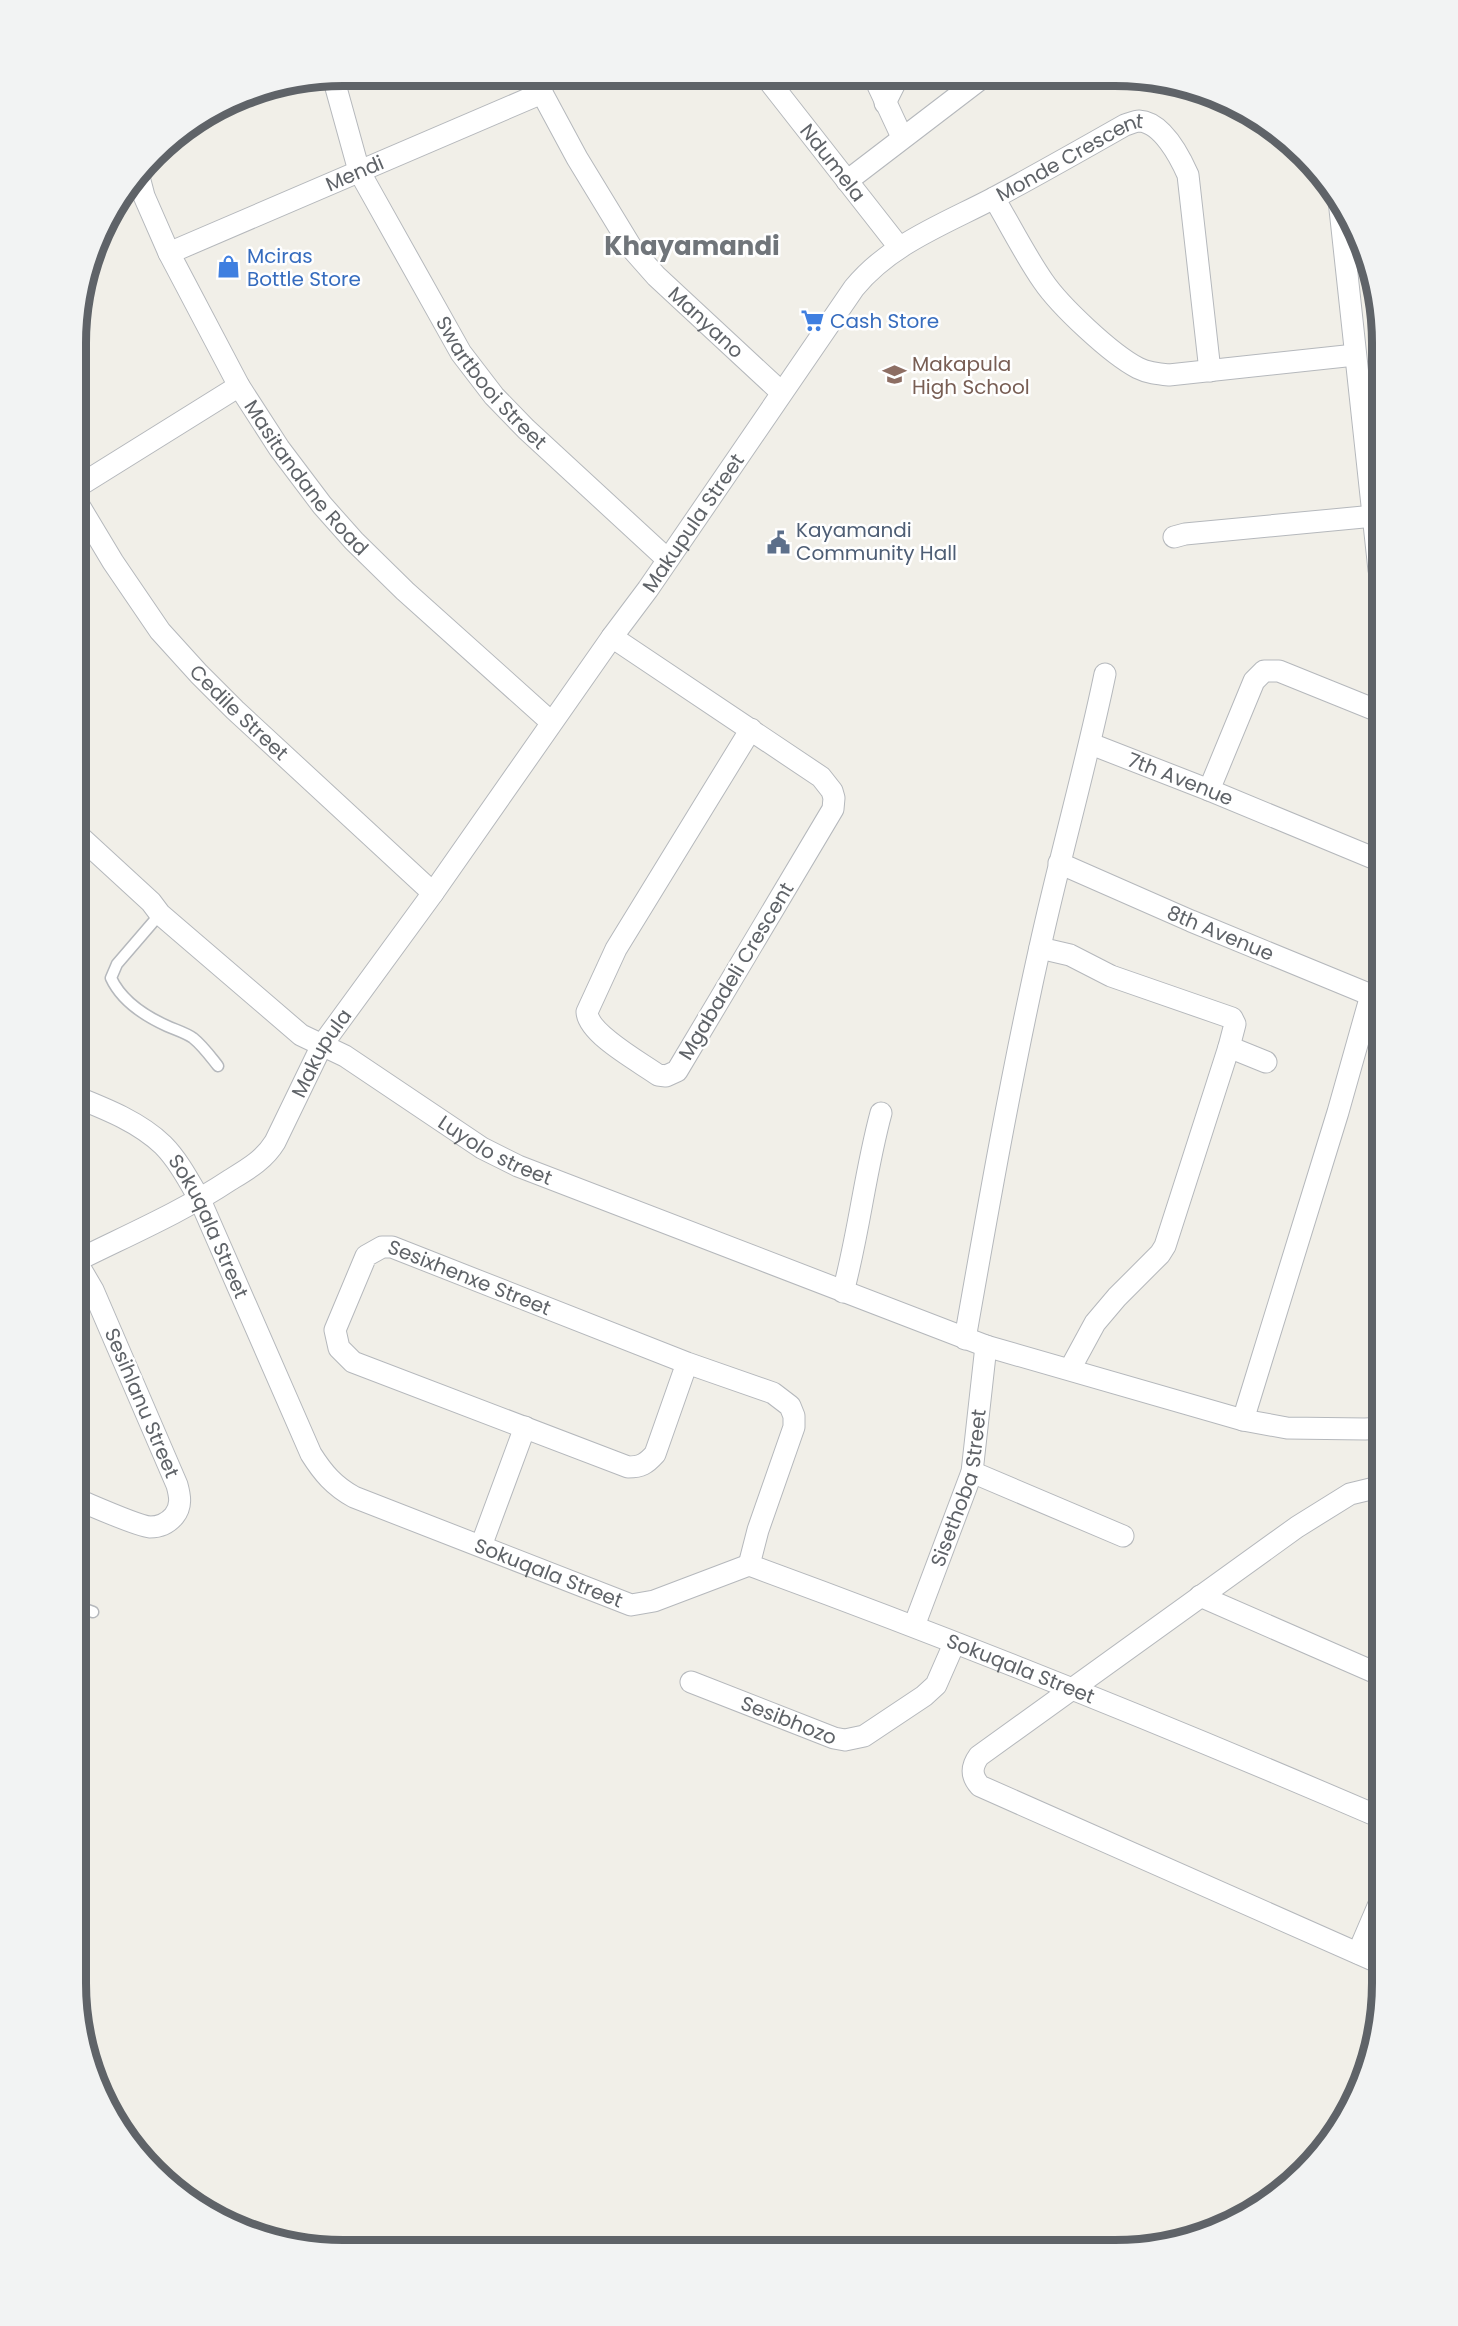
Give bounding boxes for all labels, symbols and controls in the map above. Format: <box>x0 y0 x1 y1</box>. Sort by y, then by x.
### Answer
street label: Monde Crescent <box>991 107 1144 208</box>
street label: Ndumela <box>793 118 872 207</box>
street label: Mendi <box>321 148 388 198</box>
district label: Khayamandi <box>604 228 780 264</box>
place label: Mciras Bottle Store <box>247 242 361 293</box>
shop icon: Mciras Bottle Store <box>216 254 242 280</box>
street label: Manyano <box>662 280 750 365</box>
place label: Cash Store <box>830 307 939 335</box>
supermarket icon: Cash Store <box>799 308 825 334</box>
street label: Swartbooi Street <box>429 311 553 455</box>
place label: Makapula High School <box>912 350 1030 401</box>
school or university icon: Makapula High School <box>881 362 907 388</box>
street label: Masitandane Road <box>238 394 375 562</box>
street label: Makupula Street <box>636 448 751 598</box>
place label: Kayamandi Community Hall <box>796 516 957 567</box>
public building icon: Kayamandi Community Hall <box>765 529 791 555</box>
street label: Cedile Street <box>183 658 295 767</box>
street label: 7th Avenue <box>1123 746 1238 813</box>
street label: Mgabadeli Crescent <box>672 877 800 1065</box>
street label: 8th Avenue <box>1163 898 1278 968</box>
street label: Makupula <box>285 1003 358 1102</box>
street label: Luyolo street <box>433 1108 556 1192</box>
street label: Sokuqala Street <box>162 1148 255 1303</box>
street label: Sesixhenxe Street <box>384 1233 555 1322</box>
street label: Sesihlanu Street <box>98 1324 186 1482</box>
street label: Sisethoba Street <box>924 1408 993 1571</box>
street label: Sokuqala Street <box>470 1531 627 1614</box>
street label: Sokuqala Street <box>942 1627 1099 1711</box>
street label: Sesibhozo <box>737 1689 841 1752</box>

